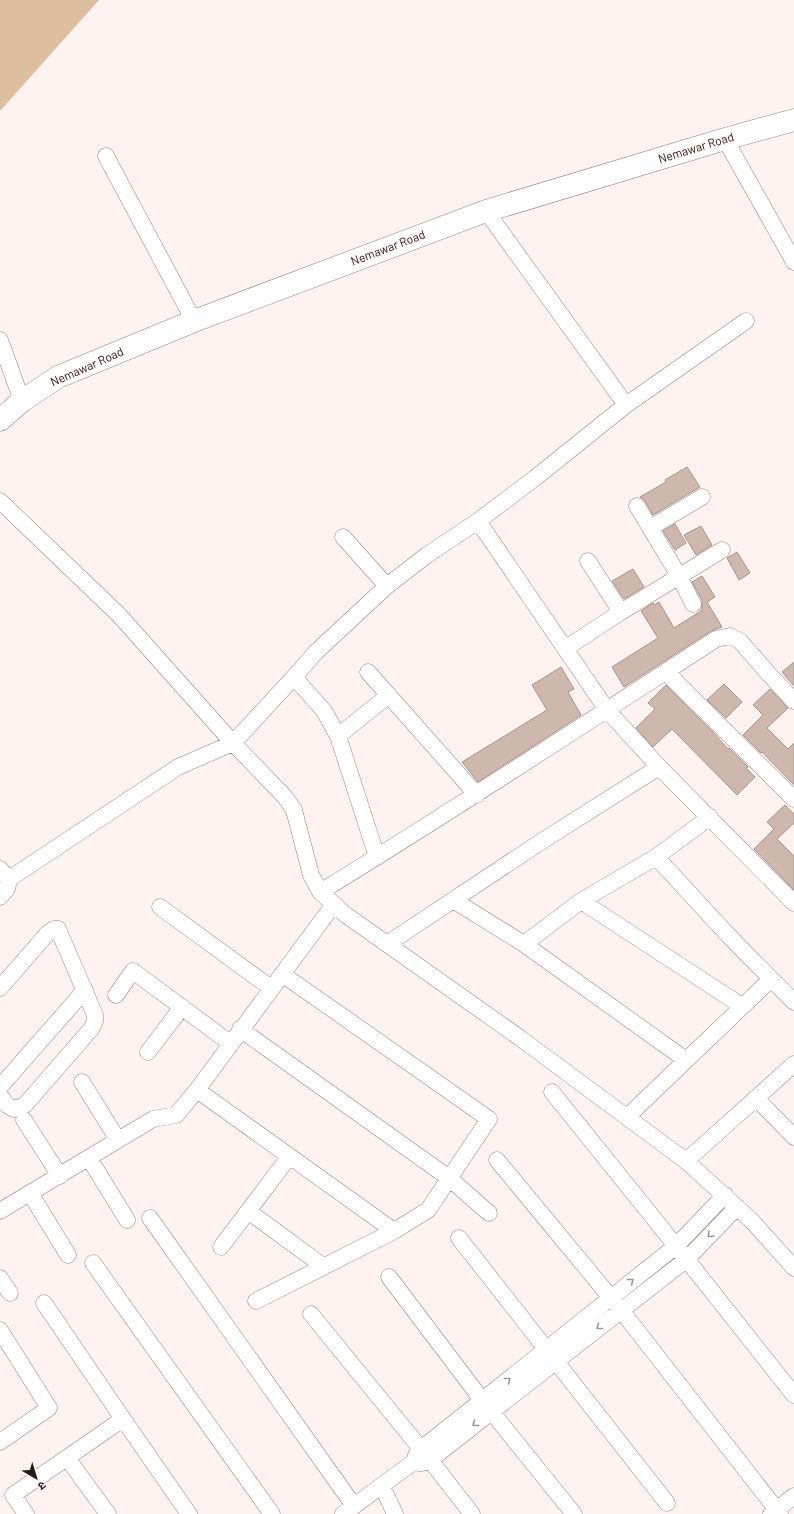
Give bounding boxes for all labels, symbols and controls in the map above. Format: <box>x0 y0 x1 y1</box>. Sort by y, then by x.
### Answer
street label: Nemawar Road <box>656 129 735 165</box>
street label: Nemawar Road <box>349 226 427 268</box>
street label: Nemawar Road <box>48 344 125 388</box>
one-way arrow <box>707 1230 715 1238</box>
one-way arrow <box>627 1279 634 1286</box>
one-way arrow <box>597 1322 604 1329</box>
one-way arrow <box>504 1377 511 1384</box>
one-way arrow <box>472 1420 479 1427</box>
north arrow <box>16 1458 56 1498</box>
text: उ <box>35 1479 49 1494</box>

